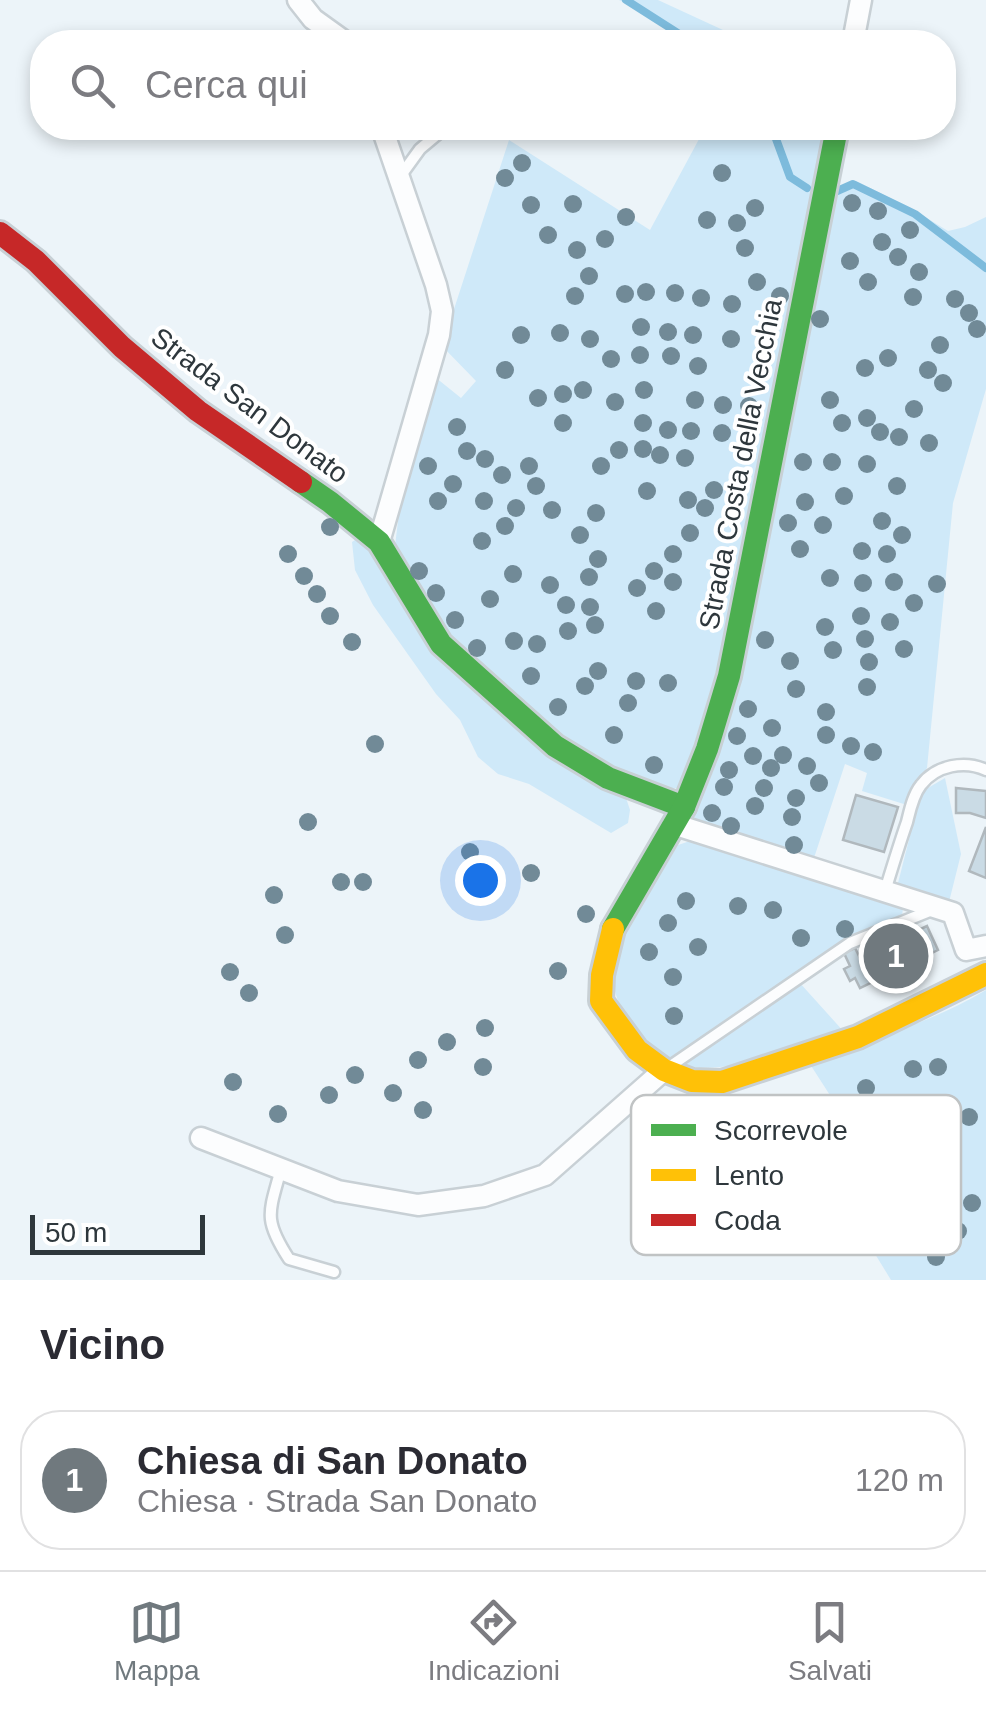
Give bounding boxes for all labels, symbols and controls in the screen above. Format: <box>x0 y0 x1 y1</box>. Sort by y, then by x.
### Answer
search box <box>30 30 956 140</box>
icon: search <box>65 58 120 113</box>
text: Cerca qui <box>145 64 308 106</box>
street label: Strada Costa della Vecchia <box>693 296 788 632</box>
street label: Strada San Donato <box>145 321 354 489</box>
your location <box>455 855 506 906</box>
pin: 1 <box>864 918 928 994</box>
legend <box>631 1095 961 1255</box>
text: Scorrevole <box>714 1115 848 1146</box>
text: Lento <box>714 1160 784 1191</box>
text: Coda <box>714 1205 781 1236</box>
scale bar <box>30 1210 205 1254</box>
text: 50 m <box>45 1217 107 1248</box>
text: Vicino <box>40 1321 165 1368</box>
text: Chiesa di San Donato <box>137 1440 528 1482</box>
text: 1 <box>66 1462 83 1498</box>
text: 120 m <box>855 1462 944 1498</box>
text: Chiesa · Strada San Donato <box>137 1483 537 1519</box>
tab: Mappa <box>114 1595 200 1687</box>
tab: Indicazioni <box>428 1595 560 1687</box>
tab: Salvati <box>788 1595 872 1687</box>

